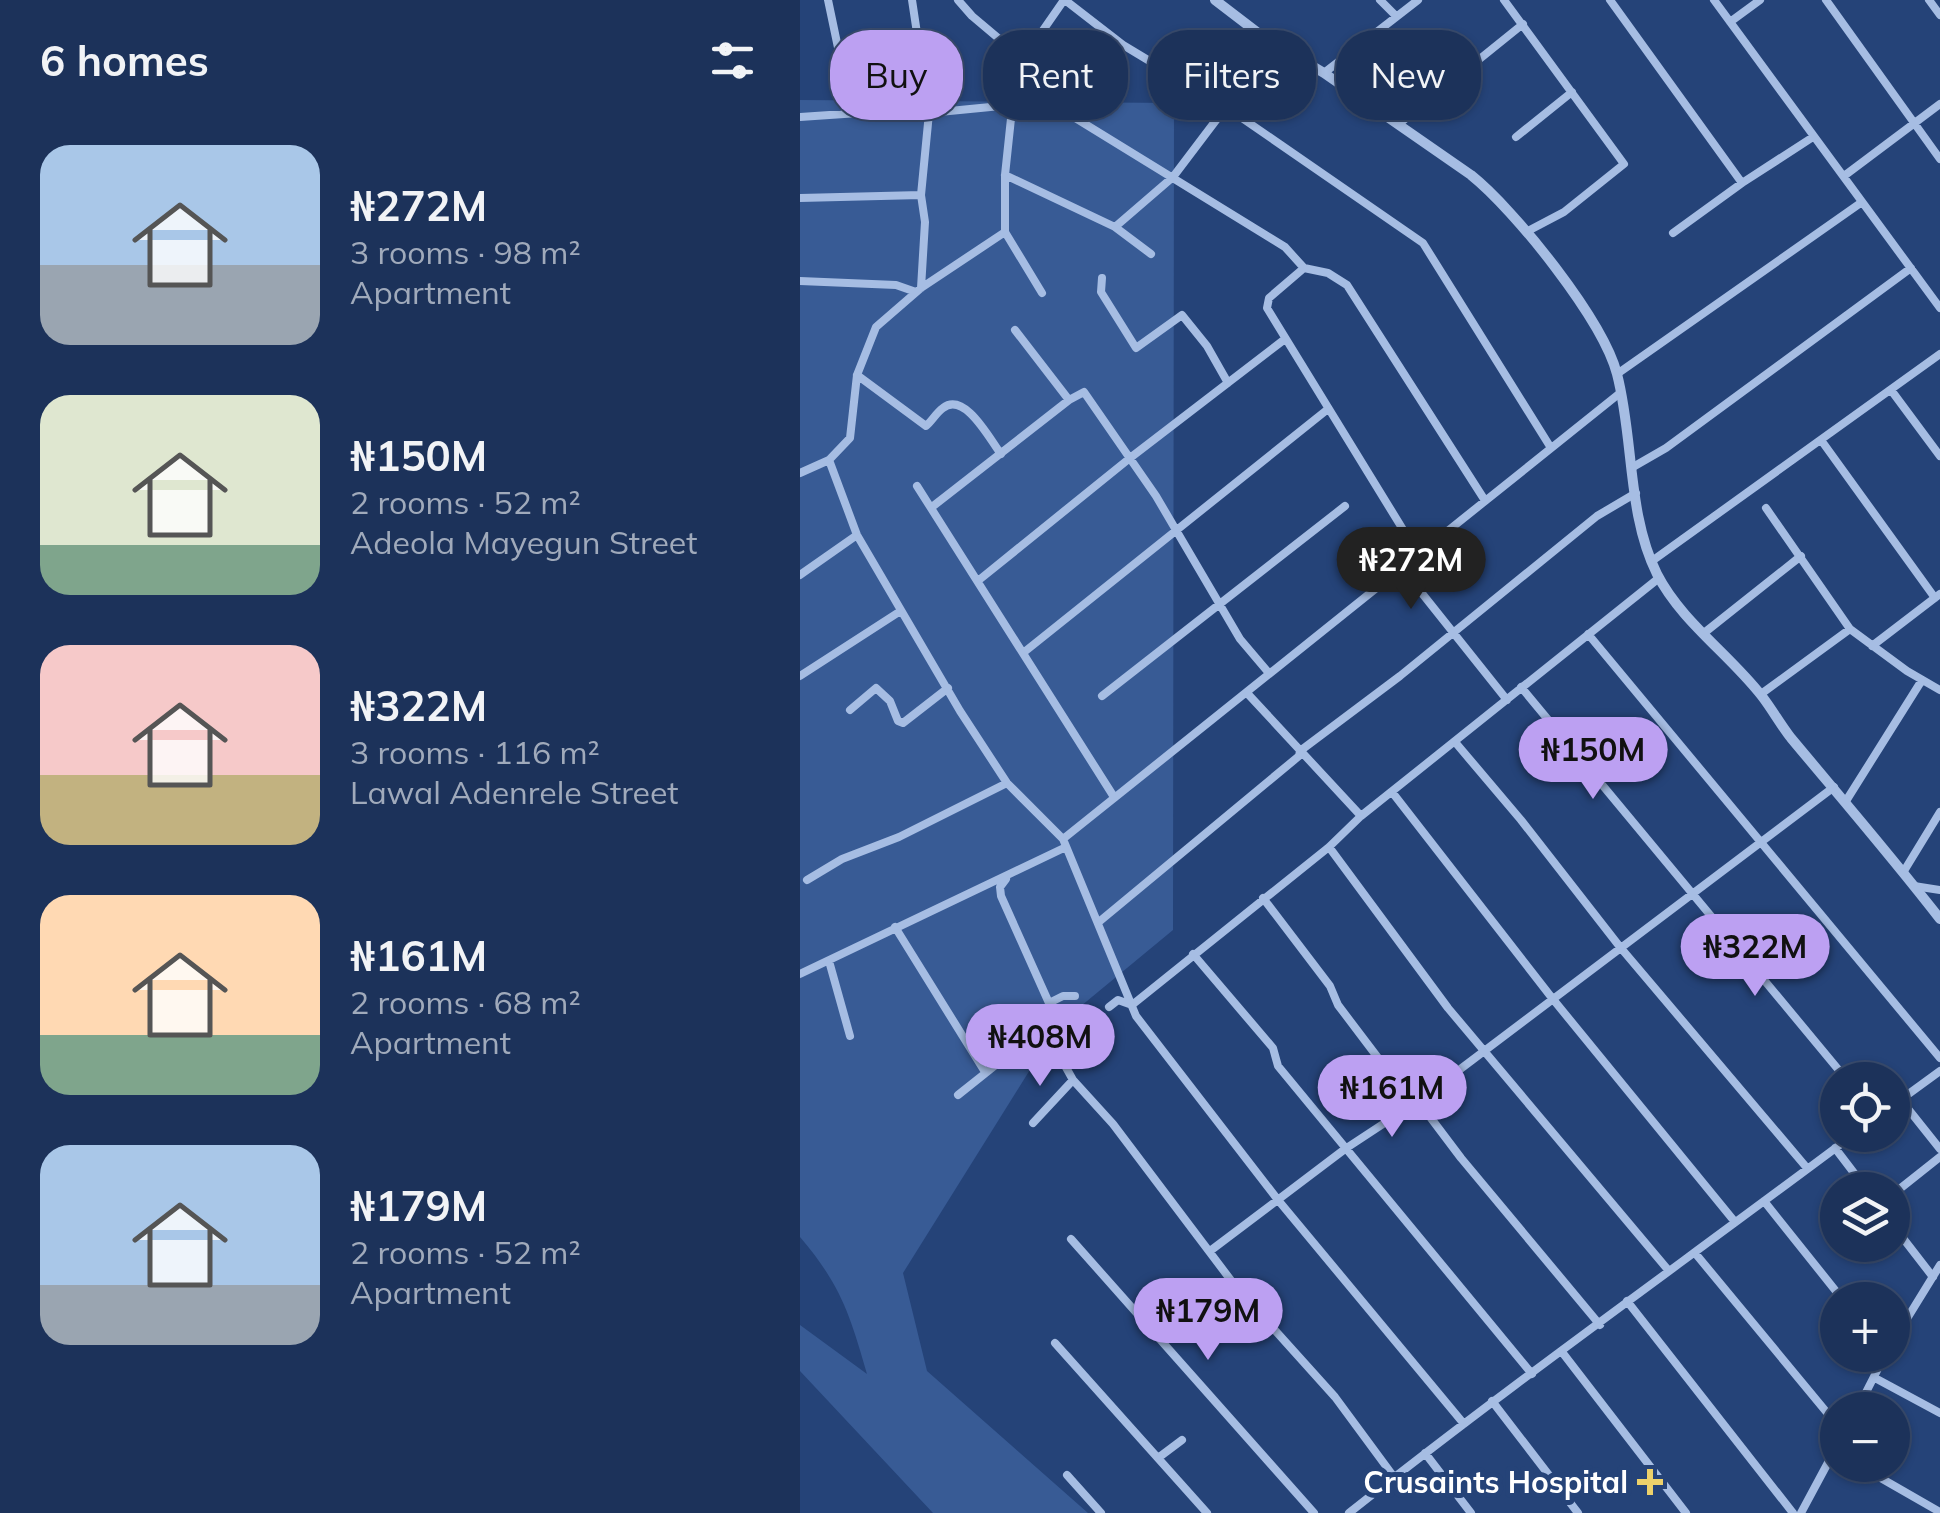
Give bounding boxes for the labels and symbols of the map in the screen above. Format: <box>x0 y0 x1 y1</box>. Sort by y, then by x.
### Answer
pin: ₦272M <box>1341 527 1481 612</box>
pin: ₦150M <box>1523 717 1663 802</box>
pin: ₦322M <box>1685 914 1825 999</box>
pin: ₦408M <box>970 1004 1110 1089</box>
pin: ₦161M <box>1322 1055 1462 1140</box>
pin: ₦179M <box>1138 1278 1278 1363</box>
place label: Crusaints Hospital <box>1363 1463 1628 1501</box>
marker: Crusaints Hospital <box>1637 1469 1663 1495</box>

